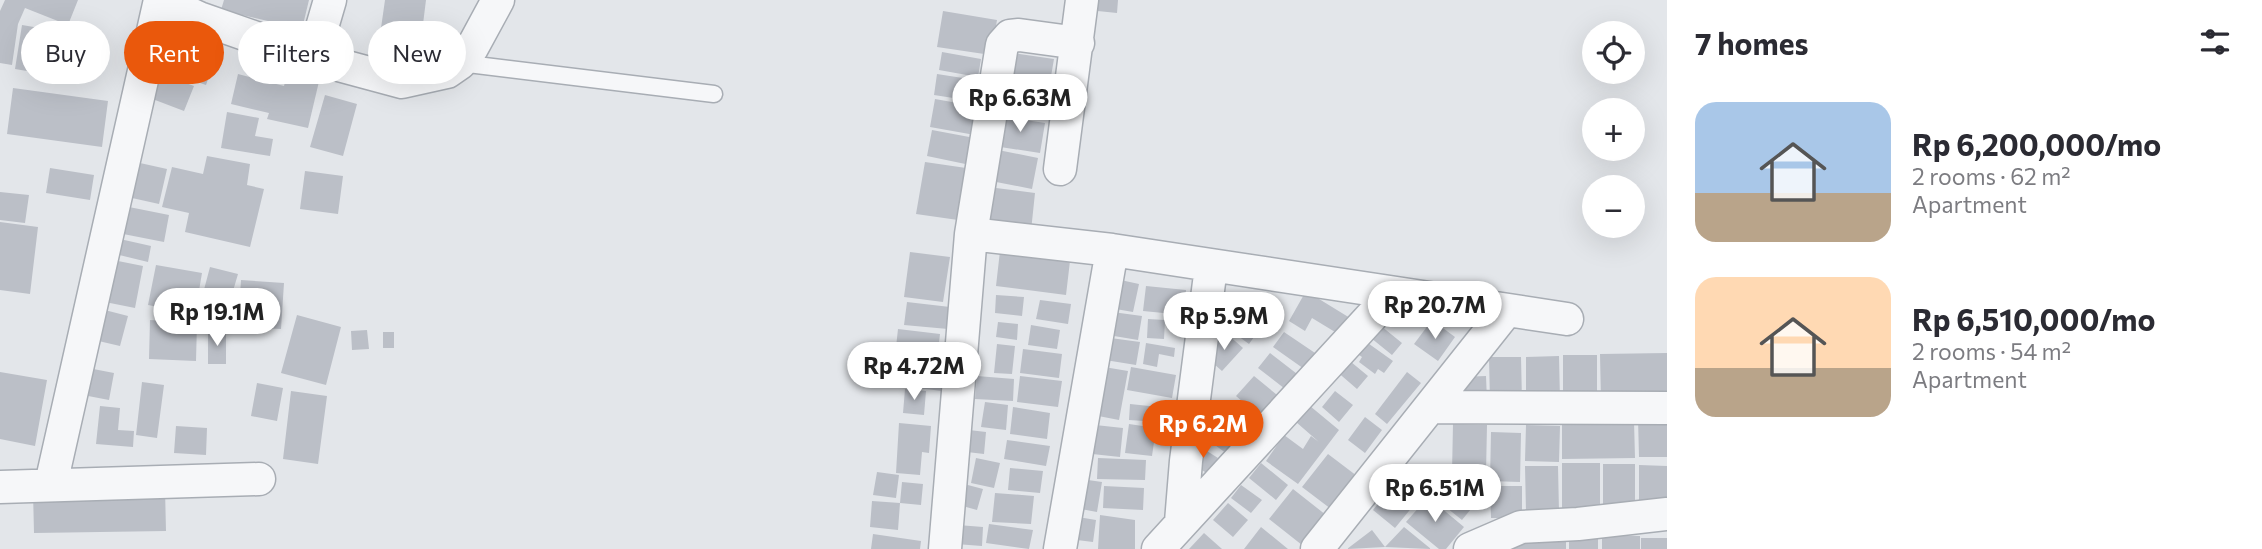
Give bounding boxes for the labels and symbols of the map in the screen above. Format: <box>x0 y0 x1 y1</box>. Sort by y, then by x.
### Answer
pin: Rp 6.63M <box>948 74 1092 134</box>
pin: Rp 20.7M <box>1363 282 1507 341</box>
pin: Rp 19.1M <box>145 288 289 348</box>
pin: Rp 5.9M <box>1159 292 1289 352</box>
pin: Rp 4.72M <box>842 342 986 402</box>
pin: Rp 6.2M <box>1138 400 1268 460</box>
pin: Rp 6.51M <box>1363 464 1507 524</box>

